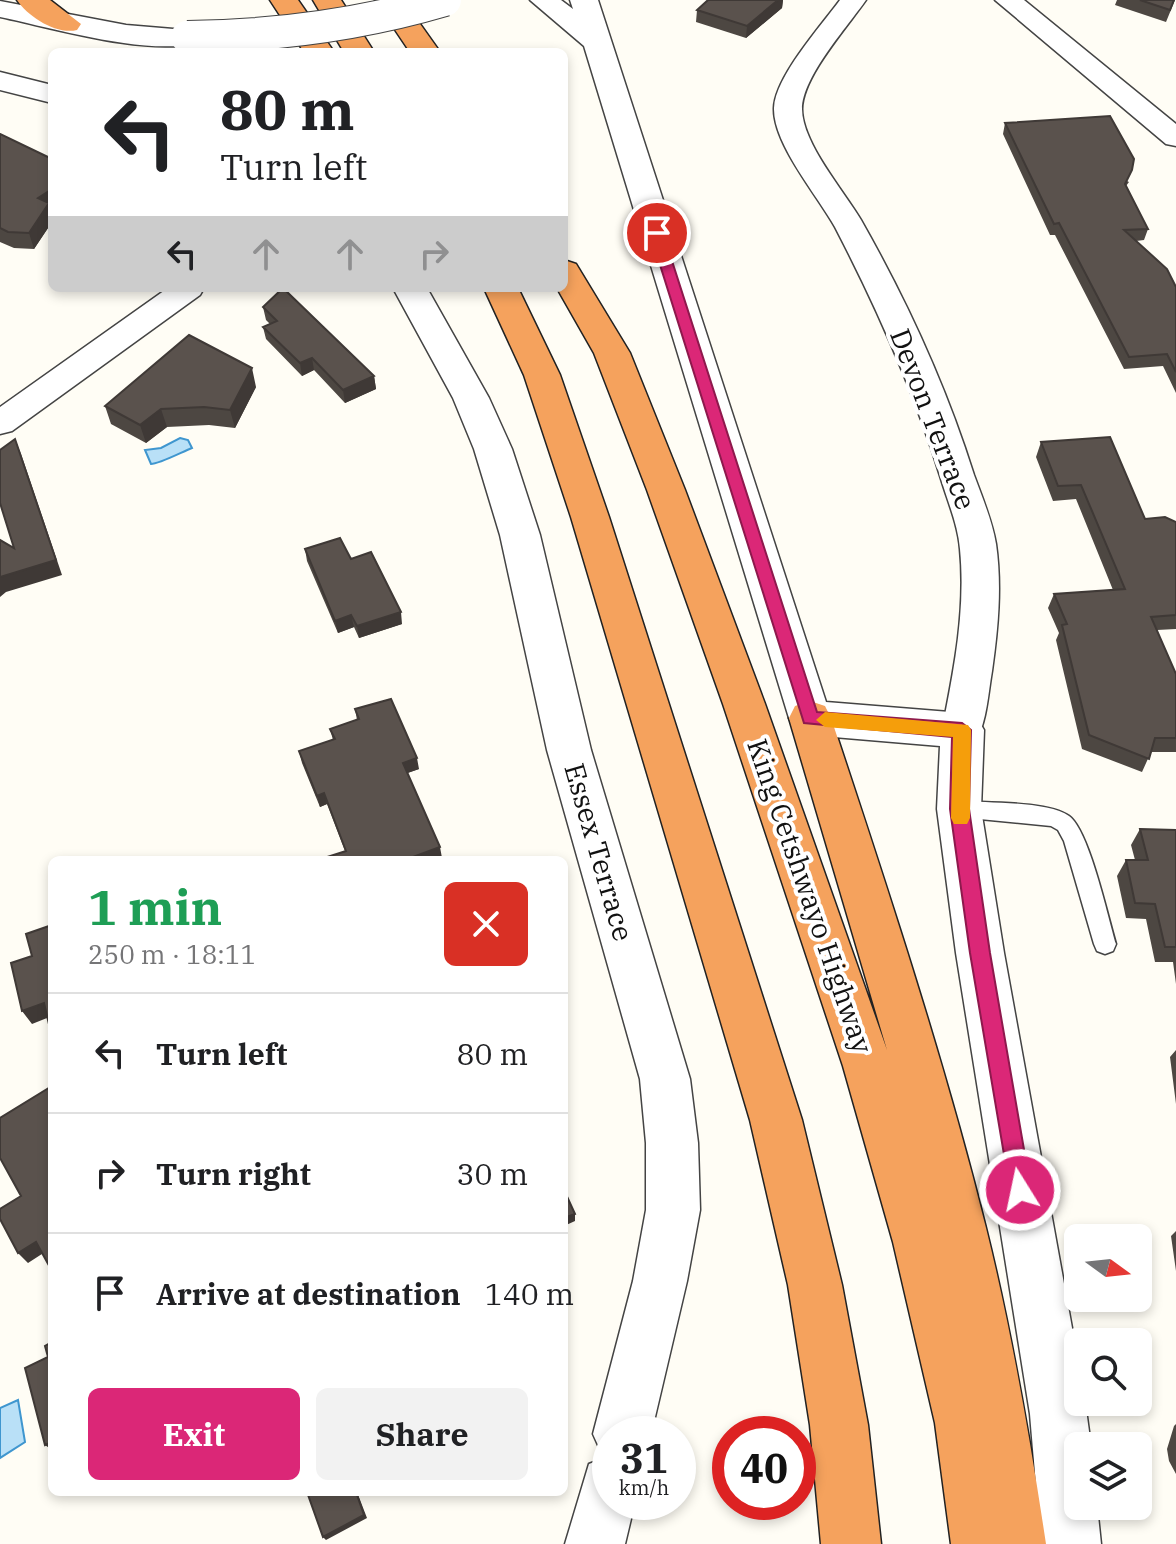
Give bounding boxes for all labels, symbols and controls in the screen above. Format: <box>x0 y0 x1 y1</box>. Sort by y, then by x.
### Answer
text: 80 m <box>220 73 355 145</box>
icon: left <box>88 80 192 184</box>
text: Turn left <box>220 143 367 190</box>
pin <box>623 199 691 267</box>
icon: arrive <box>635 211 679 255</box>
icon: left <box>160 232 204 276</box>
icon: ahead <box>244 232 288 276</box>
icon: ahead <box>328 232 372 276</box>
icon: right <box>412 232 456 276</box>
street label: Devon Terrace <box>882 323 985 515</box>
street label: King Cetshwayo Highway <box>739 734 882 1058</box>
street label: Essex Terrace <box>556 759 643 945</box>
text: 1 min <box>88 876 222 938</box>
button: close <box>444 882 528 966</box>
text: 250 m · 18:11 <box>88 937 256 971</box>
icon: left <box>88 1031 132 1075</box>
text: Turn left <box>156 1034 288 1073</box>
text: 80 m <box>456 1034 528 1073</box>
position arrow <box>978 1148 1062 1232</box>
icon: right <box>88 1151 132 1195</box>
text: Turn right <box>156 1154 311 1193</box>
text: 30 m <box>456 1154 528 1193</box>
north arrow <box>1064 1224 1152 1312</box>
map controls <box>1064 1224 1152 1520</box>
icon: arrive <box>88 1271 132 1315</box>
text: Arrive at destination <box>156 1274 461 1313</box>
text: 140 m <box>485 1274 574 1313</box>
button: search <box>1064 1328 1152 1416</box>
button: Exit <box>88 1388 300 1480</box>
button: Share <box>316 1388 528 1480</box>
speed limit sign: 40 <box>712 1416 816 1520</box>
text: 31 <box>620 1432 668 1484</box>
button: layers <box>1064 1432 1152 1520</box>
text: km/h <box>619 1474 669 1501</box>

